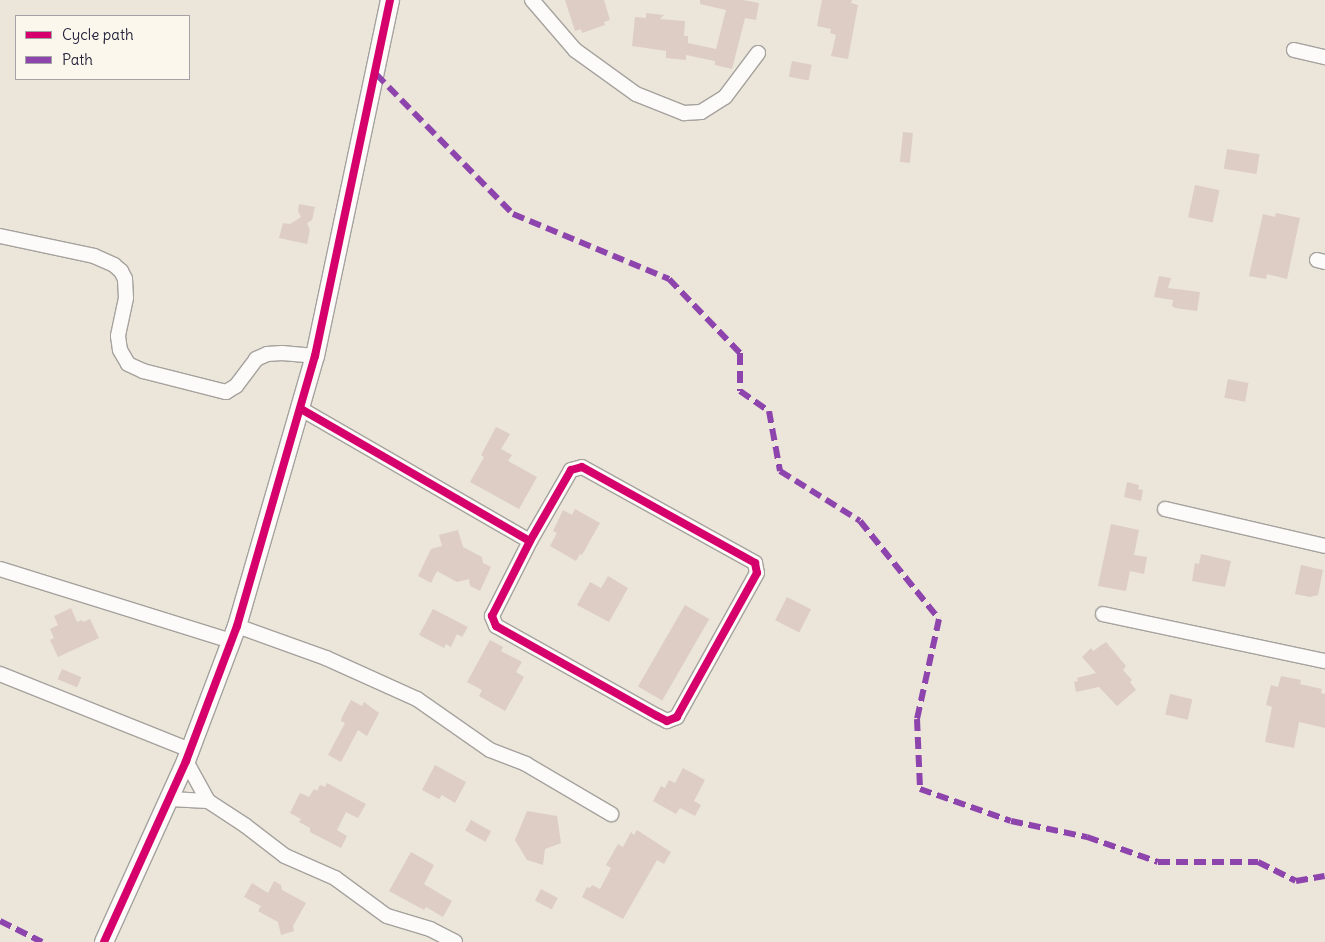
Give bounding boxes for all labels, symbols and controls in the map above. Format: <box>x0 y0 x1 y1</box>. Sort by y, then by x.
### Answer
legend <box>15 15 190 80</box>
text: Cycle path <box>62 25 134 44</box>
text: Path <box>62 50 93 69</box>

